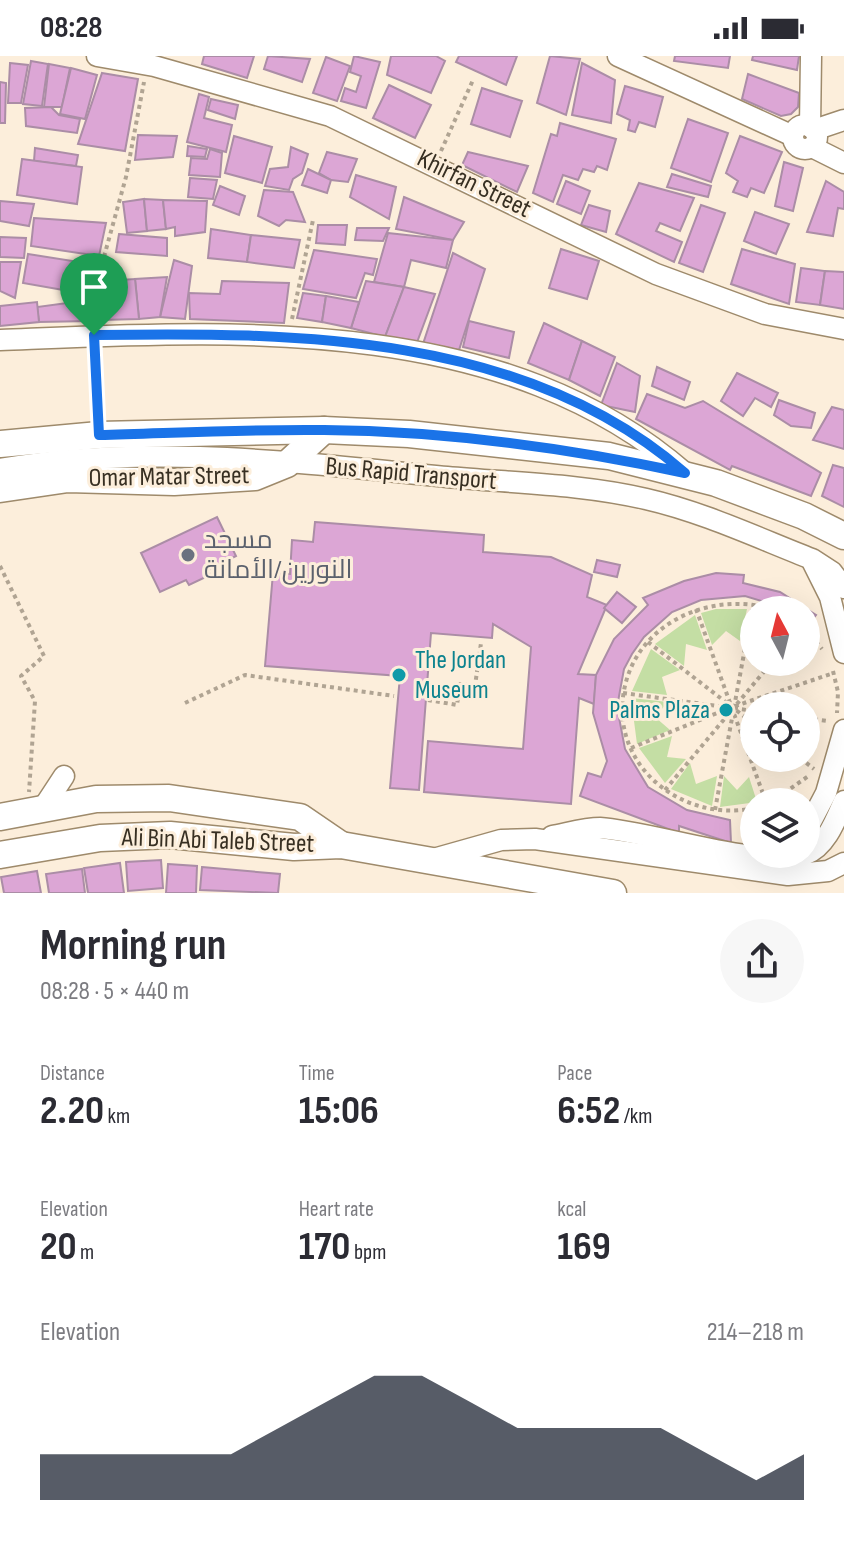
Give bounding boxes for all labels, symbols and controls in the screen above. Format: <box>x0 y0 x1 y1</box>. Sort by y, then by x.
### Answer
text: 08:28 <box>40 10 102 46</box>
street label: Khirfan Street <box>412 143 536 225</box>
pin <box>60 253 128 335</box>
icon: arrive <box>72 265 116 309</box>
street label: Bus Rapid Transport <box>324 451 498 497</box>
street label: Omar Matar Street <box>88 460 250 494</box>
place label: مسجد النورين/الأمانة <box>204 525 353 586</box>
marker: مسجد النورين/الأمانة <box>179 546 197 564</box>
north arrow <box>740 596 820 676</box>
map controls <box>740 596 820 868</box>
place label: The Jordan Museum <box>415 645 506 706</box>
marker: The Jordan Museum <box>390 666 408 684</box>
button: locate <box>740 692 820 772</box>
place label: Palms Plaza <box>609 695 710 726</box>
marker: Palms Plaza <box>717 701 735 719</box>
button: layers <box>740 788 820 868</box>
street label: Ali Bin Abi Taleb Street <box>120 822 315 860</box>
text: Morning run <box>40 919 226 972</box>
button: share <box>720 919 804 1003</box>
text: 08:28 · 5 × 440 m <box>40 976 189 1007</box>
text: Distance <box>40 1060 105 1087</box>
text: Time <box>299 1060 335 1087</box>
text: Pace <box>557 1060 592 1087</box>
text: 2.20 <box>40 1087 104 1135</box>
text: 15:06 <box>299 1087 379 1135</box>
text: 6:52 <box>557 1087 620 1135</box>
text: km <box>104 1103 130 1130</box>
text: /km <box>620 1103 652 1130</box>
text: Elevation <box>40 1196 108 1223</box>
text: Heart rate <box>299 1196 374 1223</box>
text: kcal <box>557 1196 586 1223</box>
text: 20 <box>40 1223 77 1271</box>
text: 170 <box>299 1223 350 1271</box>
text: 169 <box>557 1223 611 1271</box>
text: m <box>77 1239 94 1266</box>
text: bpm <box>350 1239 386 1266</box>
text: Elevation <box>40 1317 120 1348</box>
text: 214–218 m <box>707 1317 804 1348</box>

